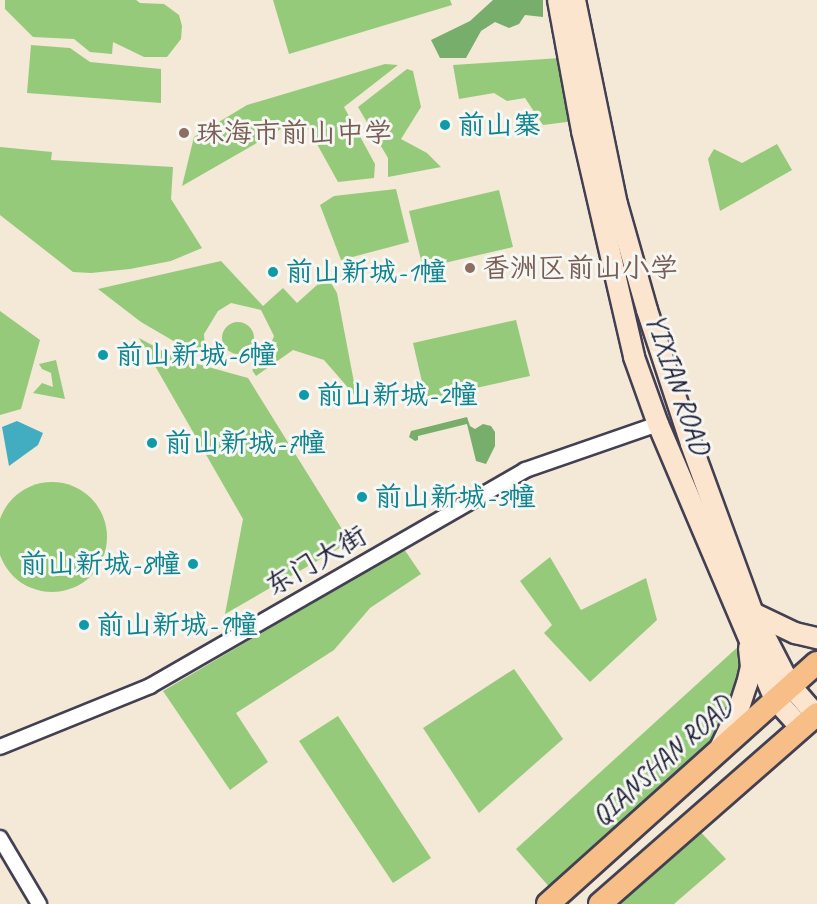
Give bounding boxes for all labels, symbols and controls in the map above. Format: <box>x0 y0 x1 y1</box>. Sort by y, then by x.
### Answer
place label: 前山寨 <box>457 108 541 142</box>
place label: 珠海市前山中学 <box>196 116 392 150</box>
marker: 前山寨 <box>438 118 452 132</box>
marker: 珠海市前山中学 <box>177 126 191 140</box>
place label: 香洲区前山小学 <box>482 251 678 285</box>
place label: 前山新城-1幢 <box>285 255 447 289</box>
marker: 香洲区前山小学 <box>463 261 477 275</box>
marker: 前山新城-1幢 <box>266 265 280 279</box>
street label: YIXIAN ROAD <box>638 309 718 459</box>
place label: 前山新城-6幢 <box>115 338 277 372</box>
marker: 前山新城-6幢 <box>96 348 110 362</box>
place label: 前山新城-2幢 <box>316 378 478 412</box>
marker: 前山新城-2幢 <box>297 388 311 402</box>
place label: 前山新城-7幢 <box>164 426 326 460</box>
marker: 前山新城-7幢 <box>145 436 159 450</box>
place label: 前山新城-3幢 <box>374 480 536 514</box>
marker: 前山新城-3幢 <box>355 490 369 504</box>
street label: 东门大街 <box>259 518 373 604</box>
place label: 前山新城-8幢 <box>19 547 181 581</box>
marker: 前山新城-8幢 <box>186 557 200 571</box>
place label: 前山新城-9幢 <box>96 608 258 642</box>
marker: 前山新城-9幢 <box>77 618 91 632</box>
street label: QIANSHAN ROAD <box>584 689 740 833</box>

